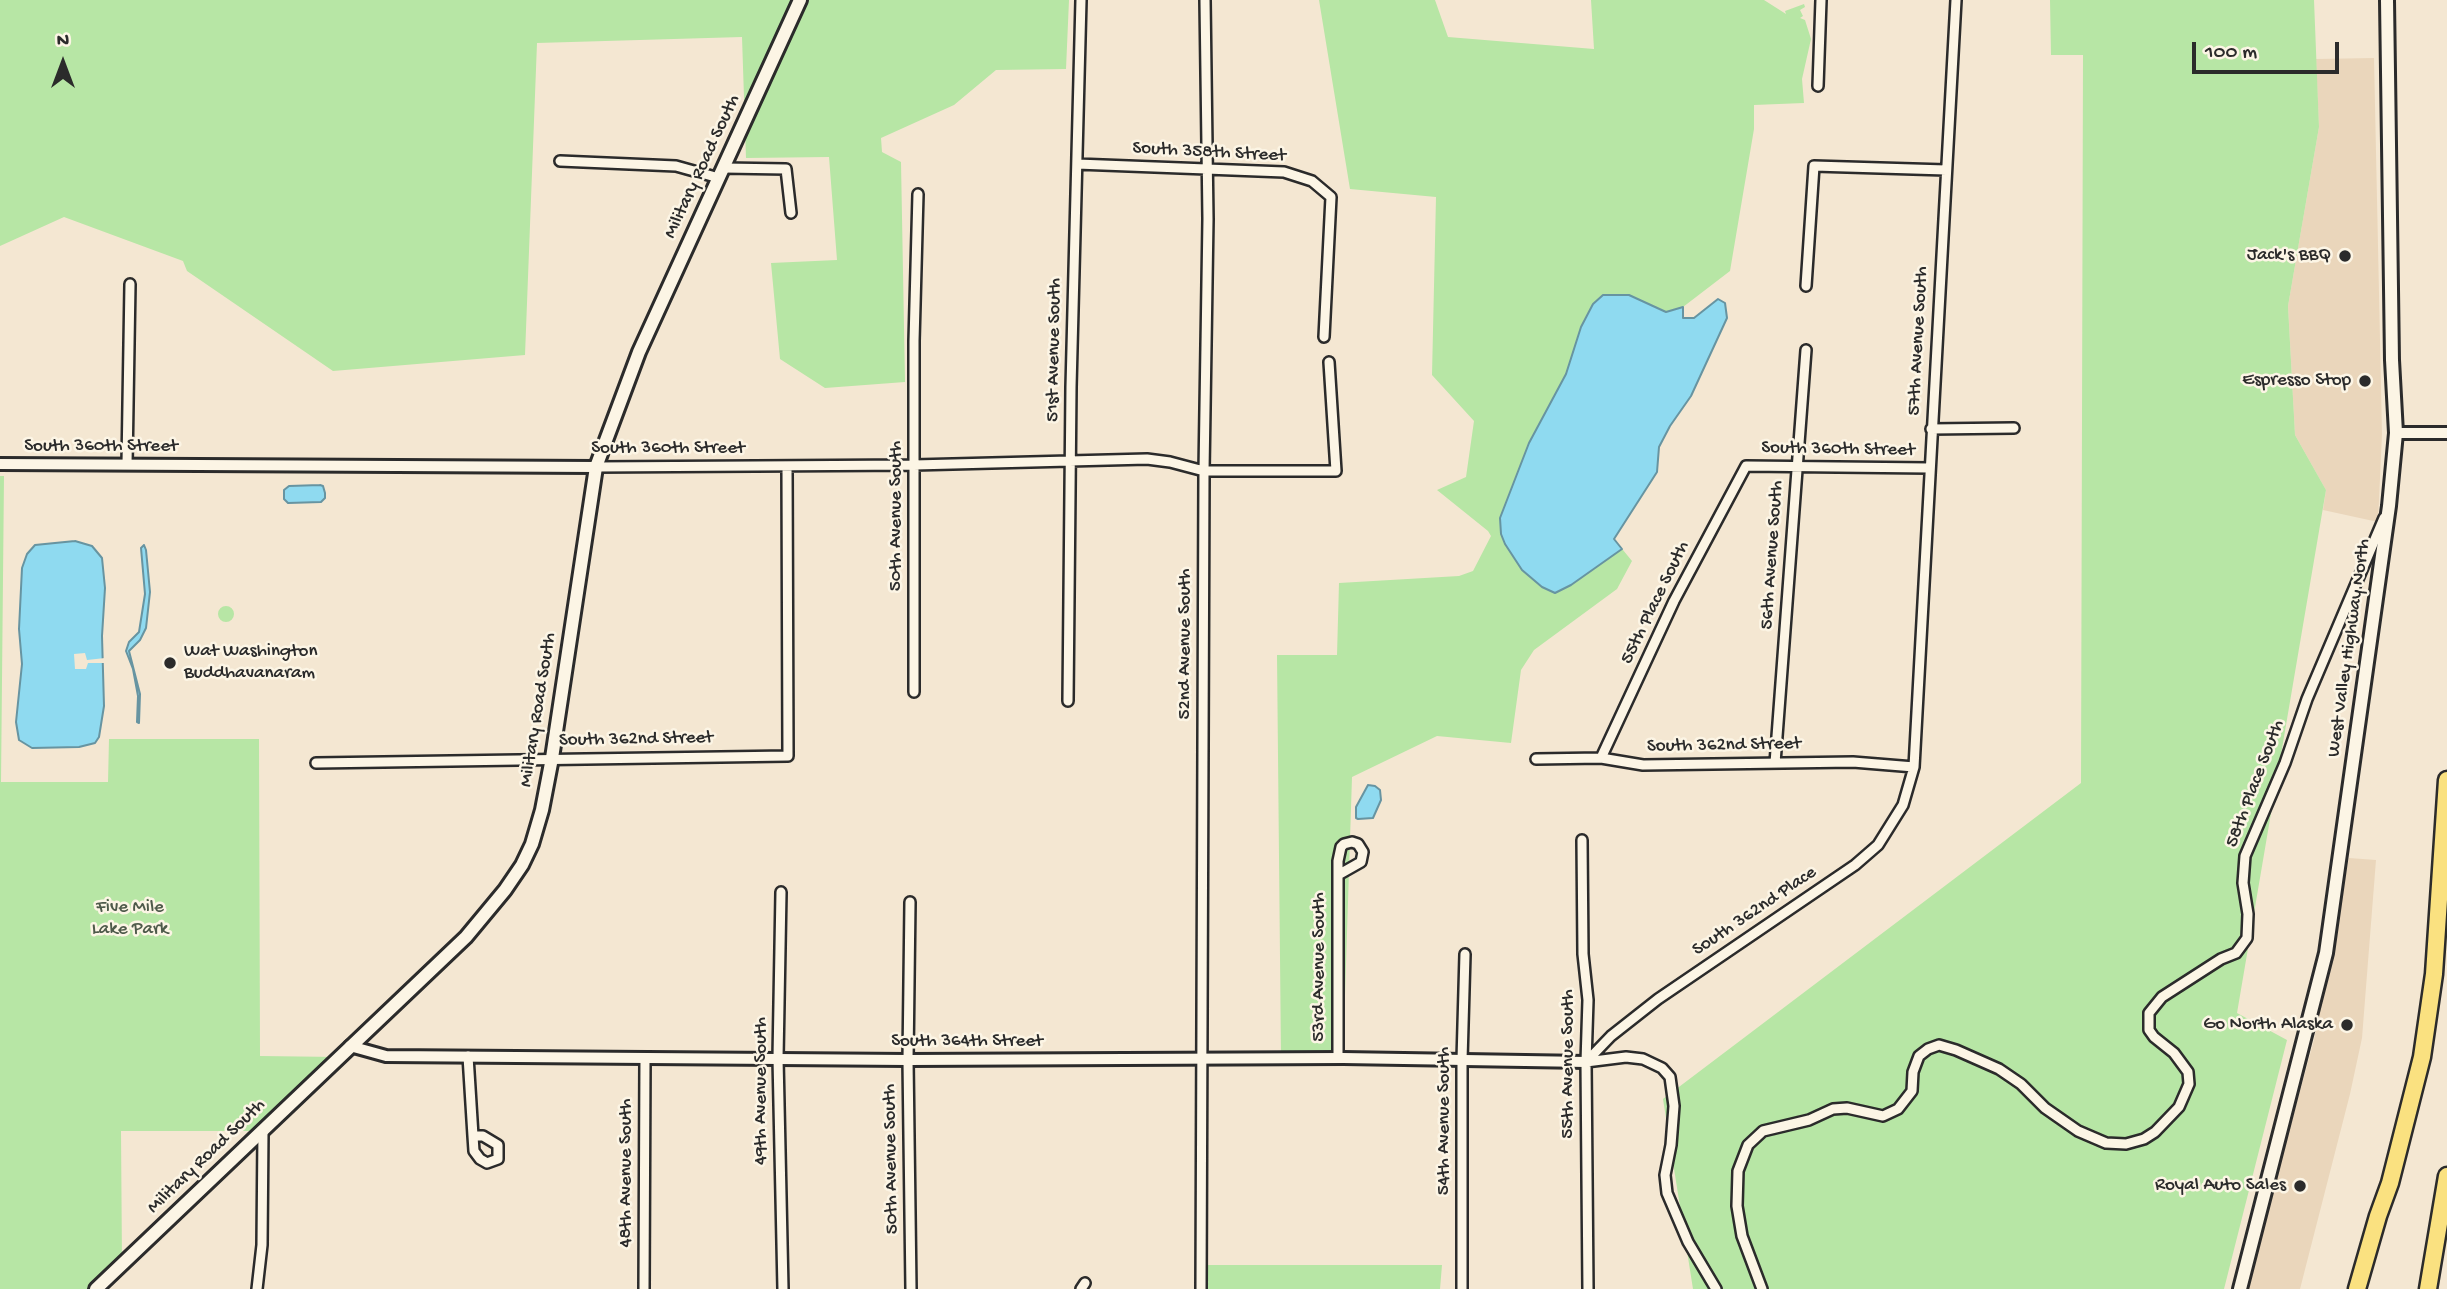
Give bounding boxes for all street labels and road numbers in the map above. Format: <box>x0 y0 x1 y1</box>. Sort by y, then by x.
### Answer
street label: Military Road South <box>660 91 746 243</box>
street label: South 358th Street <box>1132 138 1286 168</box>
street label: 57th Avenue South <box>1904 266 1934 416</box>
street label: 51st Avenue South <box>1042 278 1068 422</box>
street label: South 360th Street <box>24 436 178 458</box>
street label: South 360th Street <box>1761 437 1915 463</box>
street label: South 360th Street <box>591 438 745 460</box>
street label: 50th Avenue South <box>886 441 908 591</box>
street label: 56th Avenue South <box>1756 480 1790 630</box>
street label: West Valley Highway North <box>2323 537 2377 759</box>
street label: 55th Place South <box>1616 538 1696 668</box>
street label: 52nd Avenue South <box>1175 568 1197 720</box>
street label: Military Road South <box>516 631 562 789</box>
street label: 58th Place South <box>2221 717 2291 851</box>
street label: South 362nd Street <box>559 727 713 753</box>
street label: South 362nd Street <box>1647 733 1801 759</box>
street label: South 362nd Place <box>1689 862 1821 962</box>
street label: 53rd Avenue South <box>1309 892 1331 1042</box>
street label: 55th Avenue South <box>1558 989 1580 1139</box>
street label: 49th Avenue South <box>751 1017 773 1165</box>
street label: South 364th Street <box>891 1031 1043 1053</box>
street label: 54th Avenue South <box>1434 1047 1456 1195</box>
street label: 50th Avenue South <box>879 1084 905 1234</box>
street label: Military Road South <box>143 1095 271 1219</box>
street label: 48th Avenue South <box>616 1098 638 1248</box>

